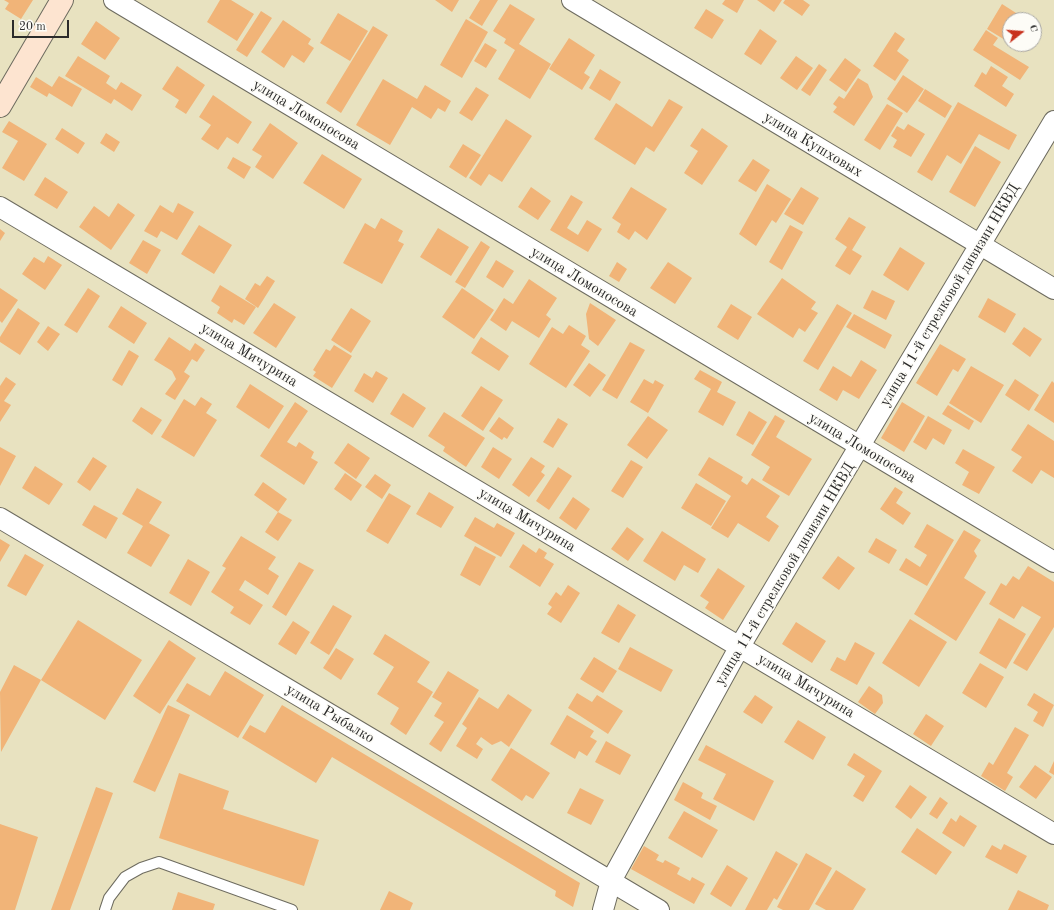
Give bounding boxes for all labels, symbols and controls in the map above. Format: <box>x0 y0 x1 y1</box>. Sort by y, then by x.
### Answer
scale bar <box>14 12 71 38</box>
north arrow <box>1002 12 1042 52</box>
text: 20 m <box>19 21 46 33</box>
text: С <box>1027 24 1039 34</box>
street label: улица Ломоносова <box>249 76 363 154</box>
street label: улица Кушховых <box>760 108 866 182</box>
street label: улица 11-й стрелковой дивизии НКВД <box>876 180 1024 410</box>
street label: улица Ломоносова <box>527 243 641 321</box>
street label: улица Мичурина <box>197 319 301 391</box>
street label: улица Ломоносова <box>805 409 919 487</box>
street label: улица 11-й стрелковой дивизии НКВД <box>711 459 859 689</box>
street label: улица Мичурина <box>475 484 579 556</box>
street label: улица Мичурина <box>754 650 858 722</box>
street label: улица Рыбалко <box>282 681 378 747</box>

